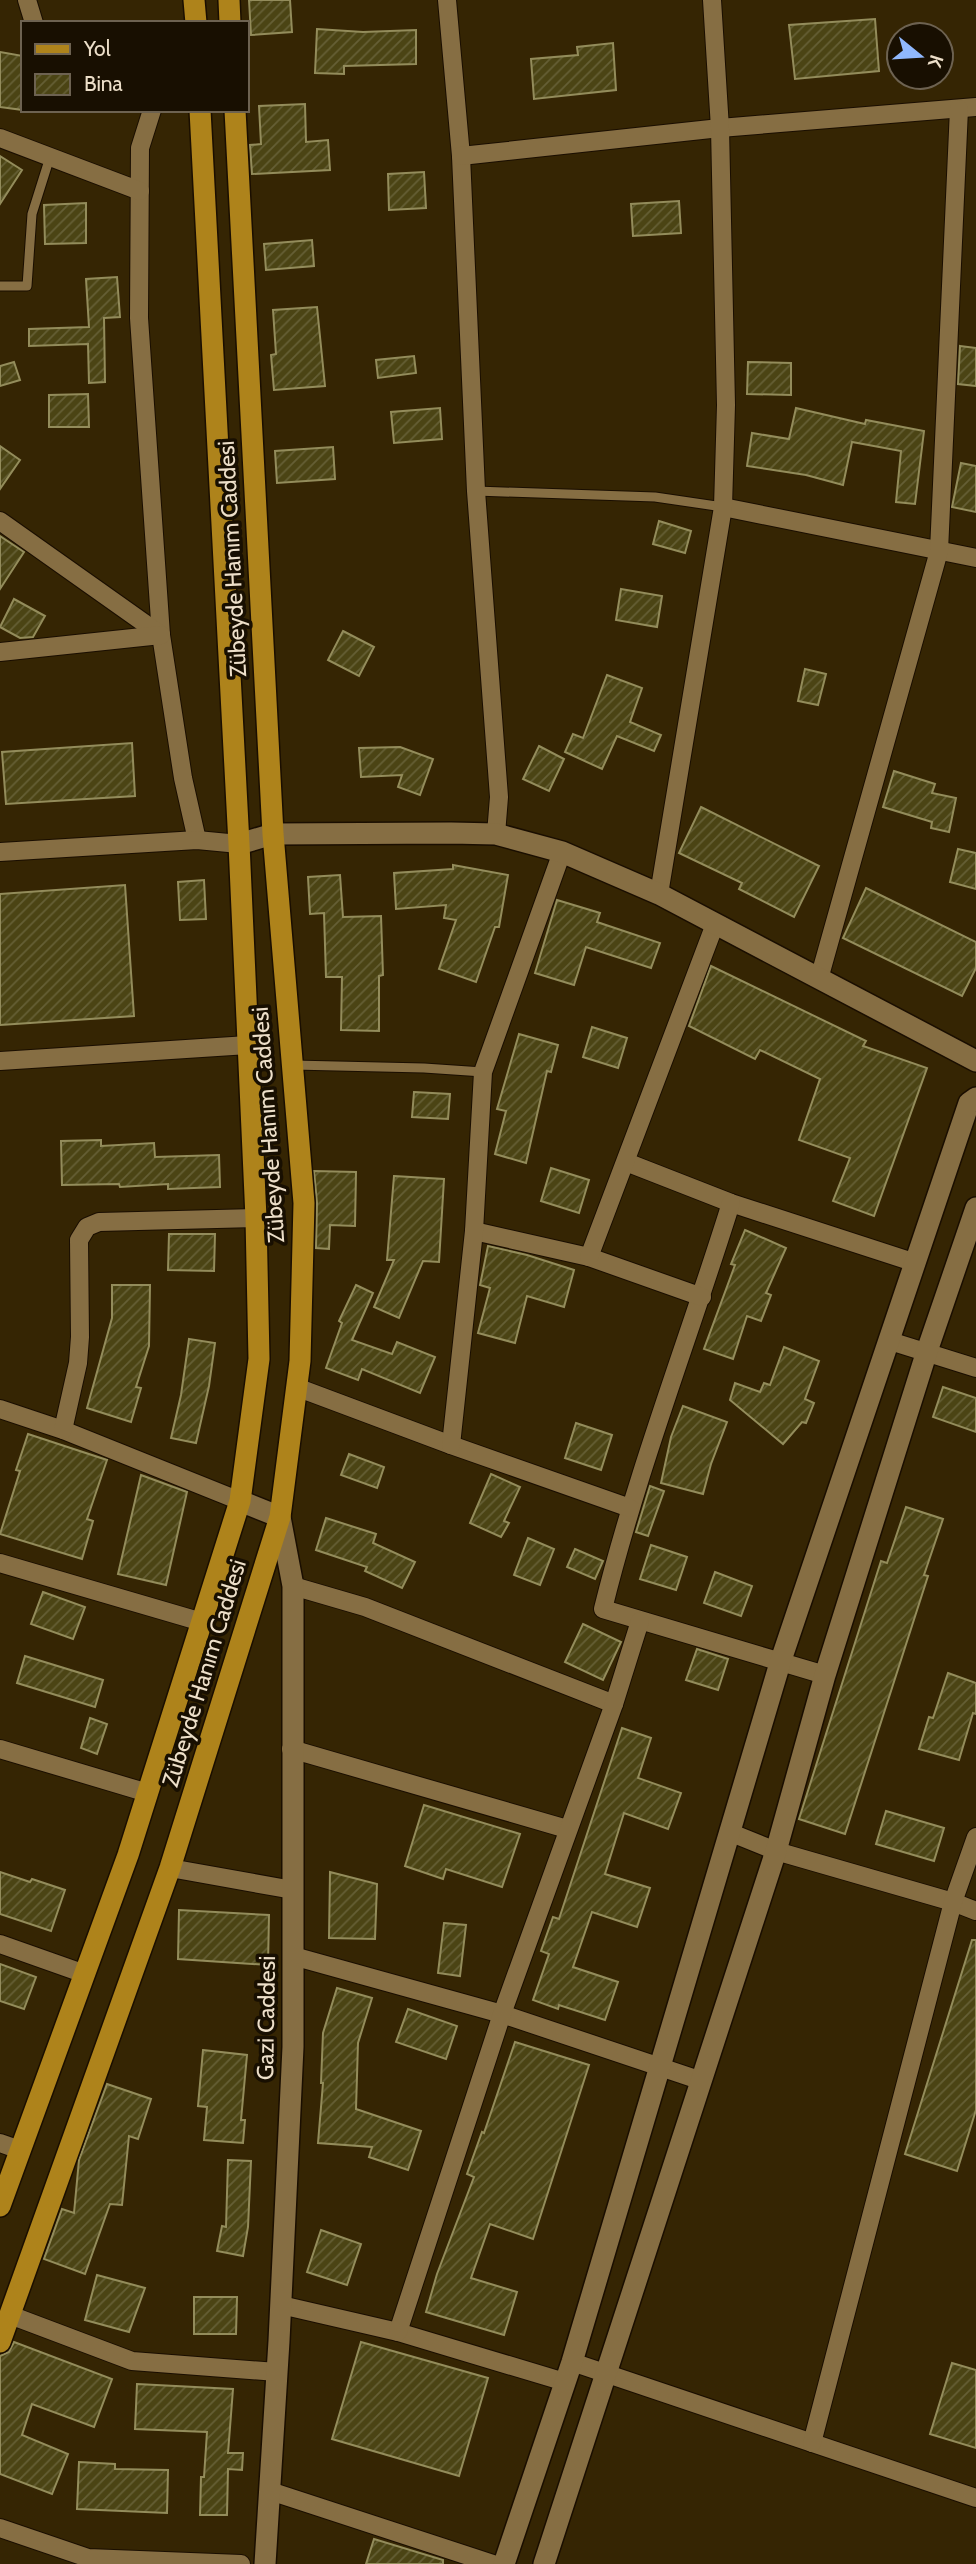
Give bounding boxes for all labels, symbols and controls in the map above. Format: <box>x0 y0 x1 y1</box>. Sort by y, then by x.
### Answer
legend <box>21 21 248 112</box>
north arrow <box>885 21 955 91</box>
text: Yol <box>83 36 111 61</box>
text: K <box>923 52 948 70</box>
text: Bina <box>84 71 123 96</box>
street label: Zübeyde Hanım Caddesi <box>212 440 252 678</box>
street label: Zübeyde Hanım Caddesi <box>246 1006 290 1244</box>
street label: Zübeyde Hanım Caddesi <box>156 1556 252 1790</box>
street label: Gazi Caddesi <box>251 1956 281 2080</box>

